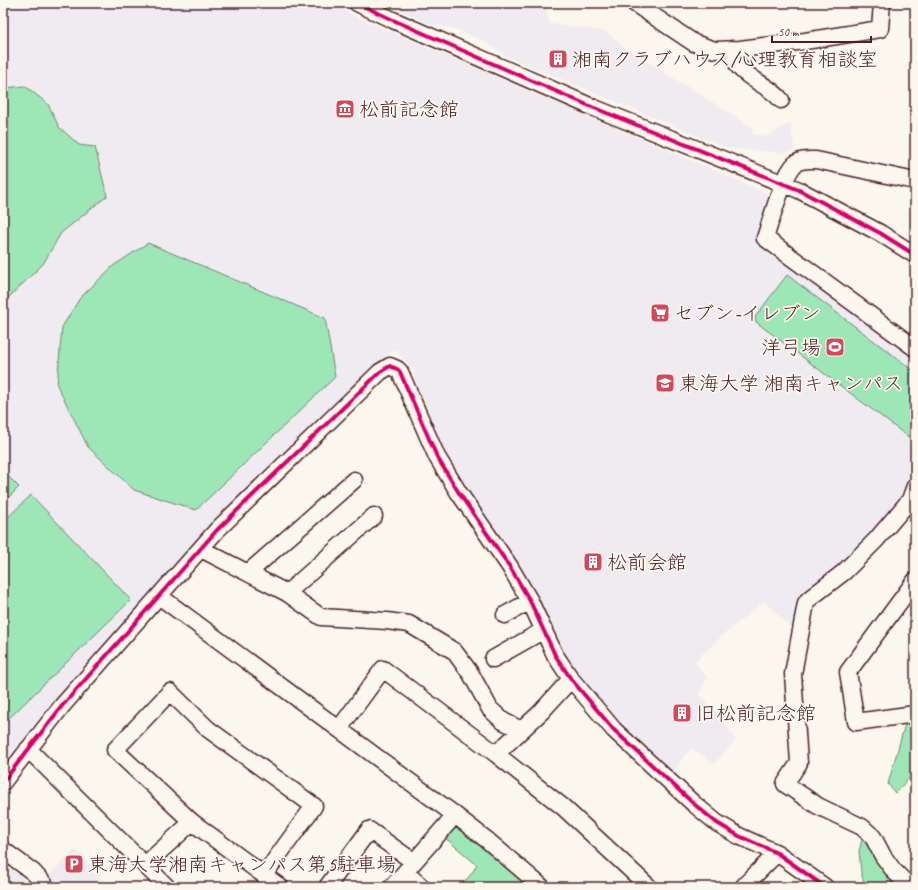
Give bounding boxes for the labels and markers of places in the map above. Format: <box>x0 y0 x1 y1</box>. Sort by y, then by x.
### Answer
place label: 湘南クラブハウス/心理教育相談室 <box>572 47 877 72</box>
building icon: 湘南クラブハウス/心理教育相談室 <box>547 48 569 70</box>
place label: 松前記念館 <box>359 97 459 122</box>
museum icon: 松前記念館 <box>334 98 356 120</box>
place label: セブン-イレブン <box>674 301 821 326</box>
supermarket icon: セブン-イレブン <box>649 302 671 324</box>
place label: 洋弓場 <box>761 335 821 360</box>
sports icon: 洋弓場 <box>824 336 846 358</box>
place label: 東海大学 湘南キャンパス <box>679 371 903 396</box>
school or university icon: 東海大学 湘南キャンパス <box>654 372 676 394</box>
place label: 松前会館 <box>607 550 687 575</box>
building icon: 松前会館 <box>582 551 604 573</box>
place label: 旧松前記念館 <box>696 701 816 726</box>
building icon: 旧松前記念館 <box>671 702 693 724</box>
place label: 東海大学湘南キャンパス第5駐車場 <box>88 852 396 877</box>
parking icon: 東海大学湘南キャンパス第5駐車場 <box>63 853 85 875</box>

